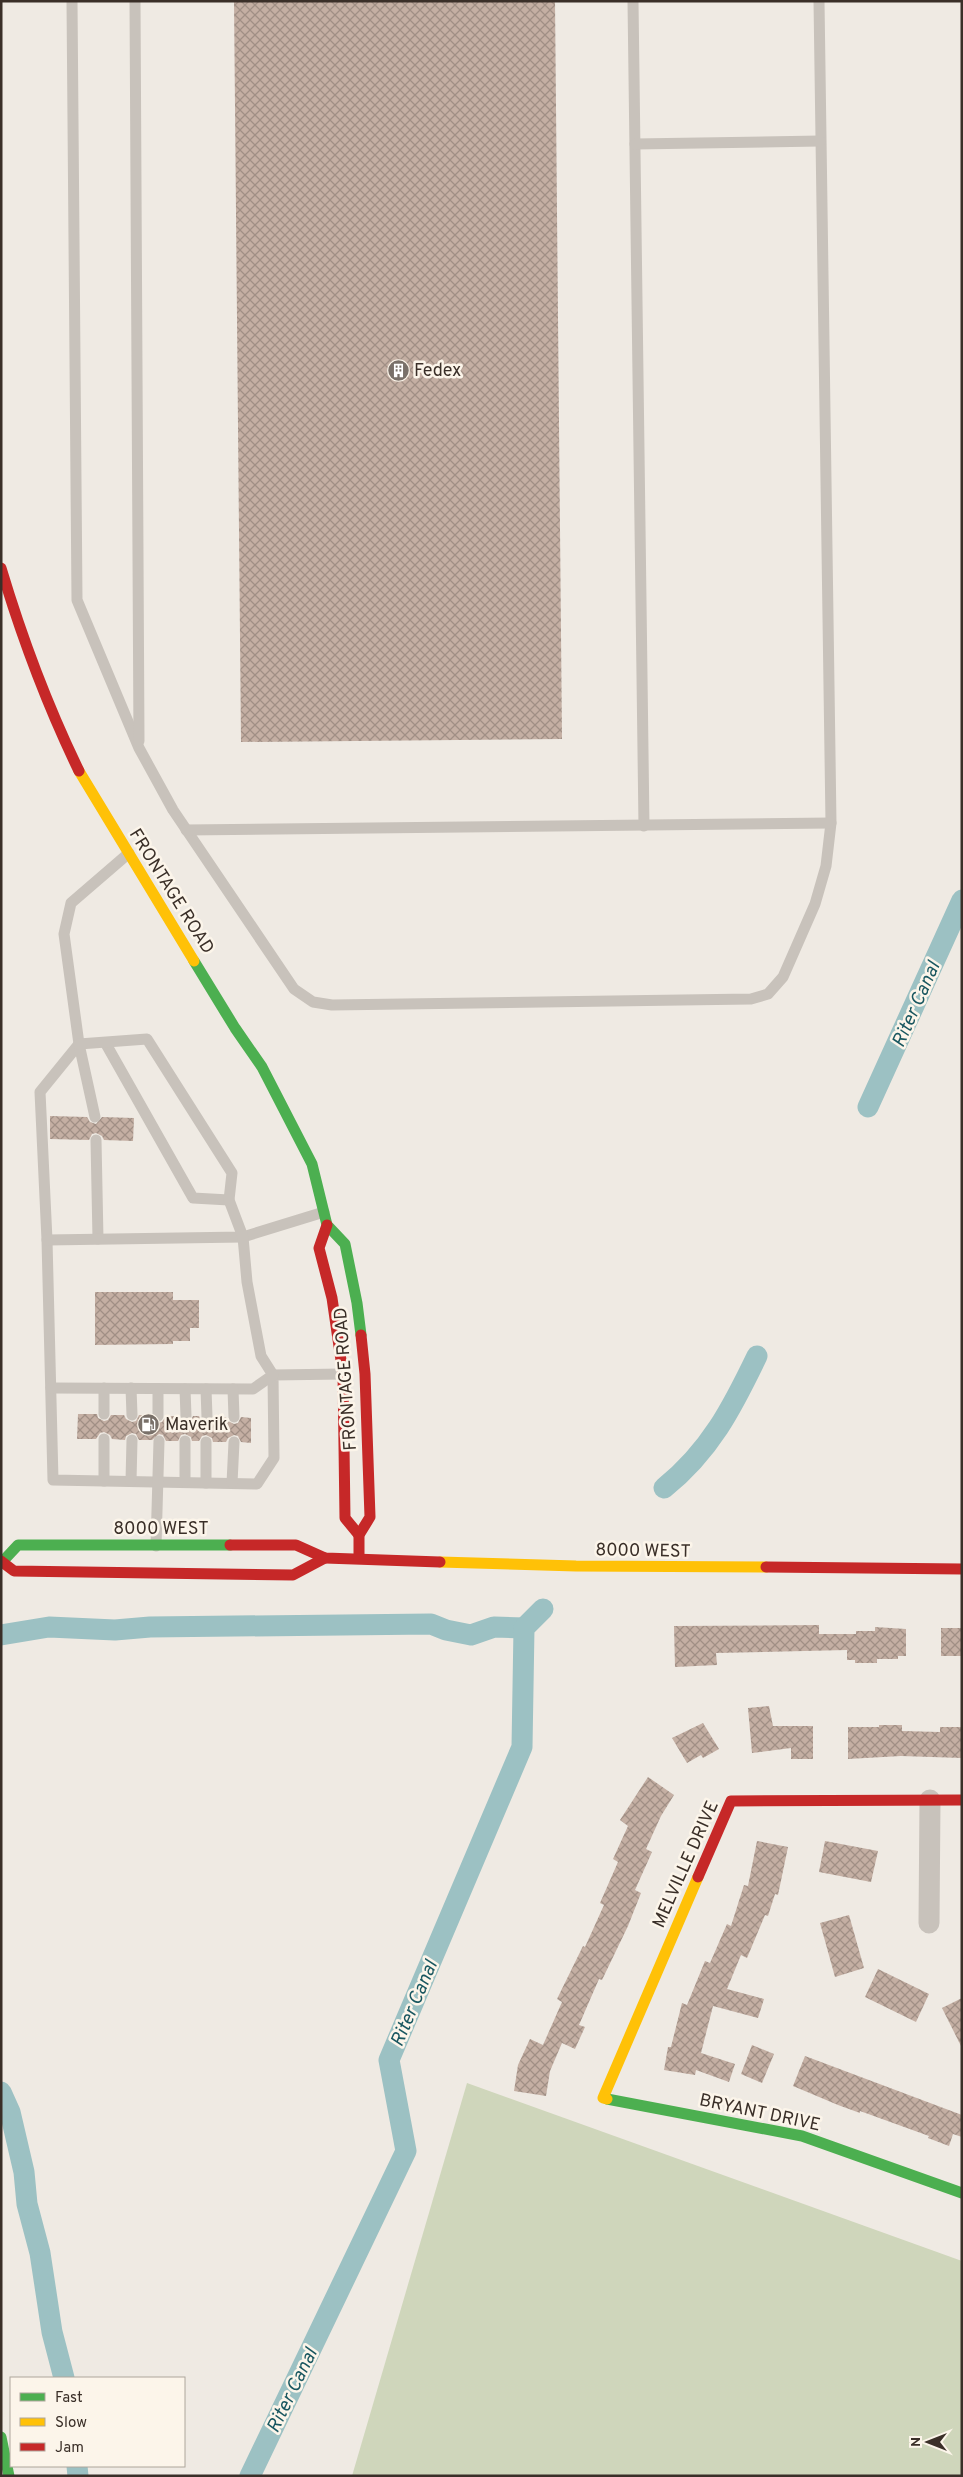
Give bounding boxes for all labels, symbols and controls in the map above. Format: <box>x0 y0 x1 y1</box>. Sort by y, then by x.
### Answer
building icon: Fedex <box>386 358 410 382</box>
place label: Fedex <box>414 360 461 383</box>
street label: FRONTAGE ROAD <box>123 825 219 959</box>
water label: Riter Canal <box>887 957 947 1051</box>
street label: FRONTAGE ROAD <box>330 1307 363 1451</box>
fuel station icon: Maverik <box>137 1412 161 1436</box>
place label: Maverik <box>165 1414 228 1437</box>
street label: 8000 WEST <box>113 1518 209 1541</box>
street label: 8000 WEST <box>595 1539 691 1564</box>
street label: MELVILLE DRIVE <box>648 1797 725 1932</box>
water label: Riter Canal <box>386 1956 444 2051</box>
street label: BRYANT DRIVE <box>697 2089 822 2138</box>
water label: Riter Canal <box>262 2344 324 2437</box>
legend <box>10 2377 185 2467</box>
text: Fast <box>55 2389 83 2408</box>
text: Slow <box>55 2414 87 2433</box>
north arrow <box>903 2417 953 2467</box>
text: N <box>908 2437 925 2447</box>
text: Jam <box>55 2439 84 2458</box>

